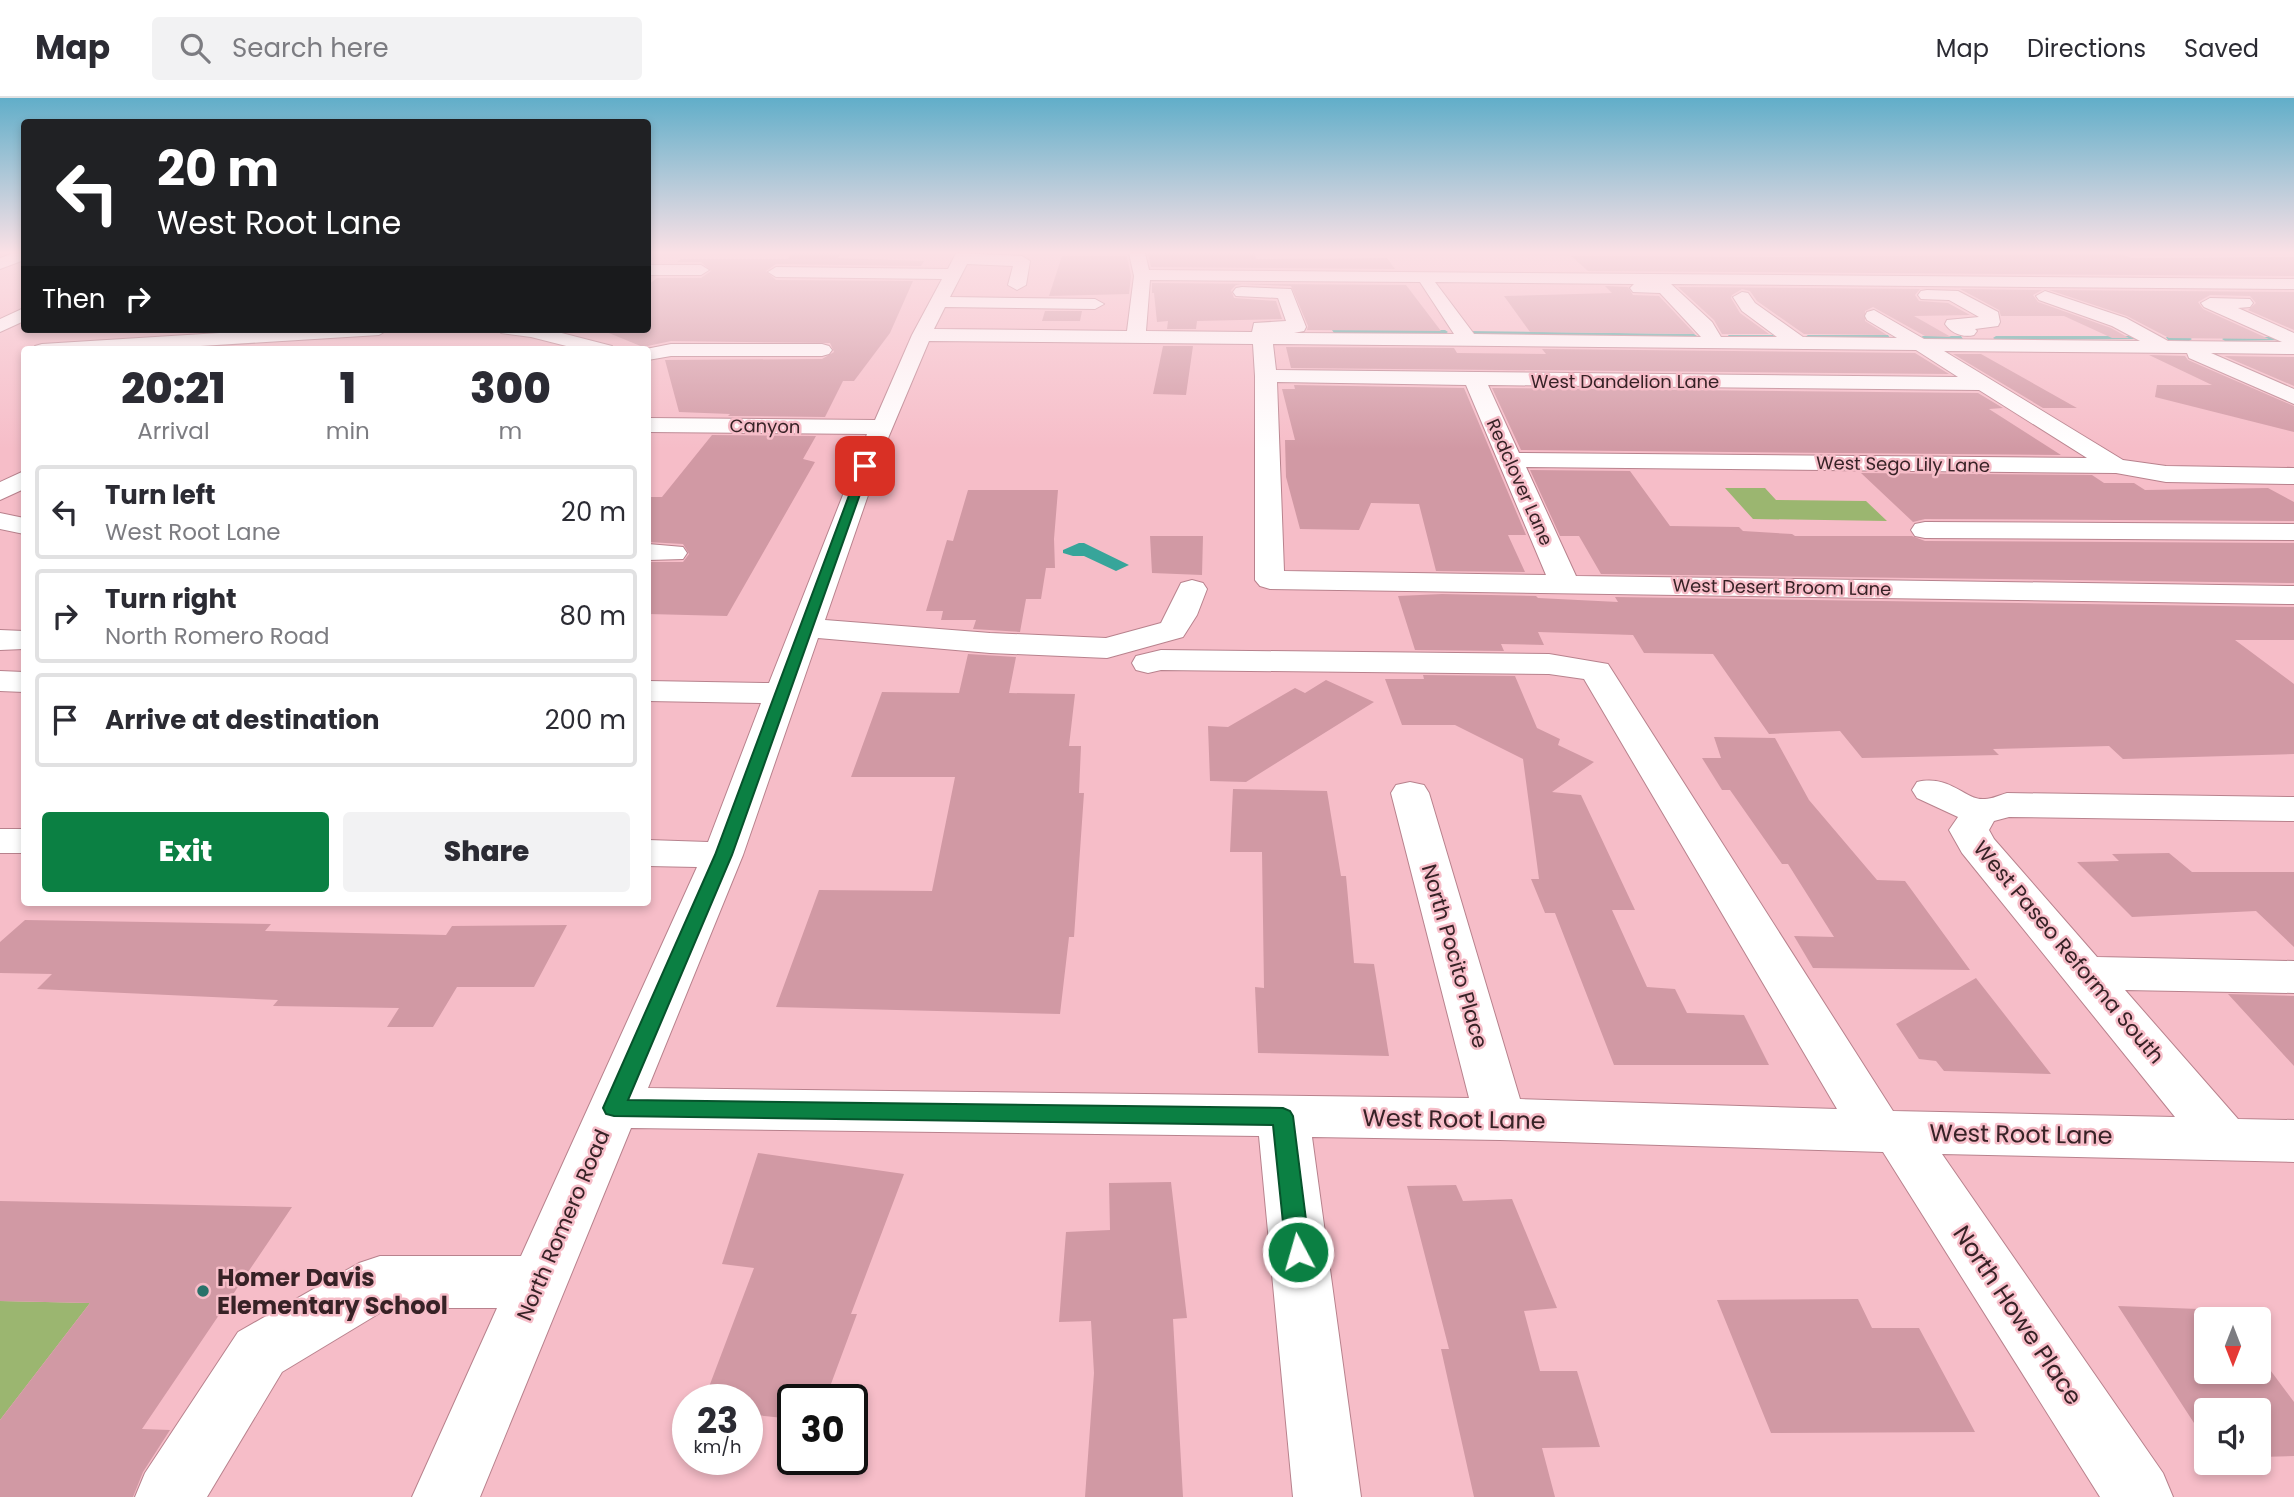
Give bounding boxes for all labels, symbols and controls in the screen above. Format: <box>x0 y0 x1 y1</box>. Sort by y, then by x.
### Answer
search box <box>152 17 642 80</box>
text: Map <box>35 24 110 71</box>
icon: search <box>176 29 214 67</box>
text: Search here <box>232 30 389 66</box>
text: Map <box>1936 32 1989 65</box>
text: Directions <box>2027 32 2146 65</box>
text: Saved <box>2184 32 2259 65</box>
text: 20 m <box>157 135 279 203</box>
icon: left <box>42 147 133 238</box>
text: West Root Lane <box>157 200 401 245</box>
icon: right <box>119 280 157 318</box>
text: Then <box>42 281 105 317</box>
text: 20:21 <box>121 359 226 418</box>
text: 1 <box>340 359 356 418</box>
text: 300 <box>470 359 551 418</box>
street label: West Dandelion Lane <box>1531 369 1719 394</box>
street label: Canyon <box>729 413 801 439</box>
text: Arrival <box>137 415 210 447</box>
text: min <box>326 415 370 447</box>
text: m <box>499 415 522 447</box>
street label: Redclover Lane <box>1481 415 1559 549</box>
pin <box>835 436 895 496</box>
icon: arrive <box>846 447 884 485</box>
street label: West Sego Lily Lane <box>1816 450 1990 478</box>
text: Turn left <box>105 477 216 513</box>
icon: left <box>46 493 84 531</box>
text: 20 m <box>561 494 626 530</box>
text: West Root Lane <box>105 516 281 548</box>
street label: West Desert Broom Lane <box>1672 573 1892 601</box>
text: Turn right <box>105 581 237 617</box>
icon: right <box>46 597 84 635</box>
text: 80 m <box>560 598 626 634</box>
text: North Romero Road <box>105 620 330 652</box>
icon: arrive <box>46 701 84 739</box>
text: Arrive at destination <box>105 702 380 738</box>
text: 200 m <box>545 702 626 738</box>
button: Exit <box>42 812 329 892</box>
button: Share <box>343 812 630 892</box>
street label: West Paseo Reforma South <box>1967 834 2171 1070</box>
street label: North Pocito Place <box>1415 861 1495 1051</box>
street label: West Root Lane <box>1362 1101 1546 1137</box>
street label: West Root Lane <box>1929 1116 2113 1152</box>
street label: North Romero Road <box>510 1125 616 1325</box>
position arrow <box>1261 1215 1335 1289</box>
street label: North Howe Place <box>1946 1219 2090 1411</box>
place label: Homer Davis Elementary School <box>217 1261 448 1322</box>
marker: Homer Davis Elementary School <box>195 1283 211 1299</box>
north arrow <box>2194 1307 2272 1384</box>
map controls <box>2194 1307 2271 1475</box>
speed limit sign: 30 <box>777 1384 868 1475</box>
text: 23 <box>697 1396 738 1445</box>
button: sound <box>2194 1398 2271 1475</box>
text: km/h <box>694 1434 741 1459</box>

